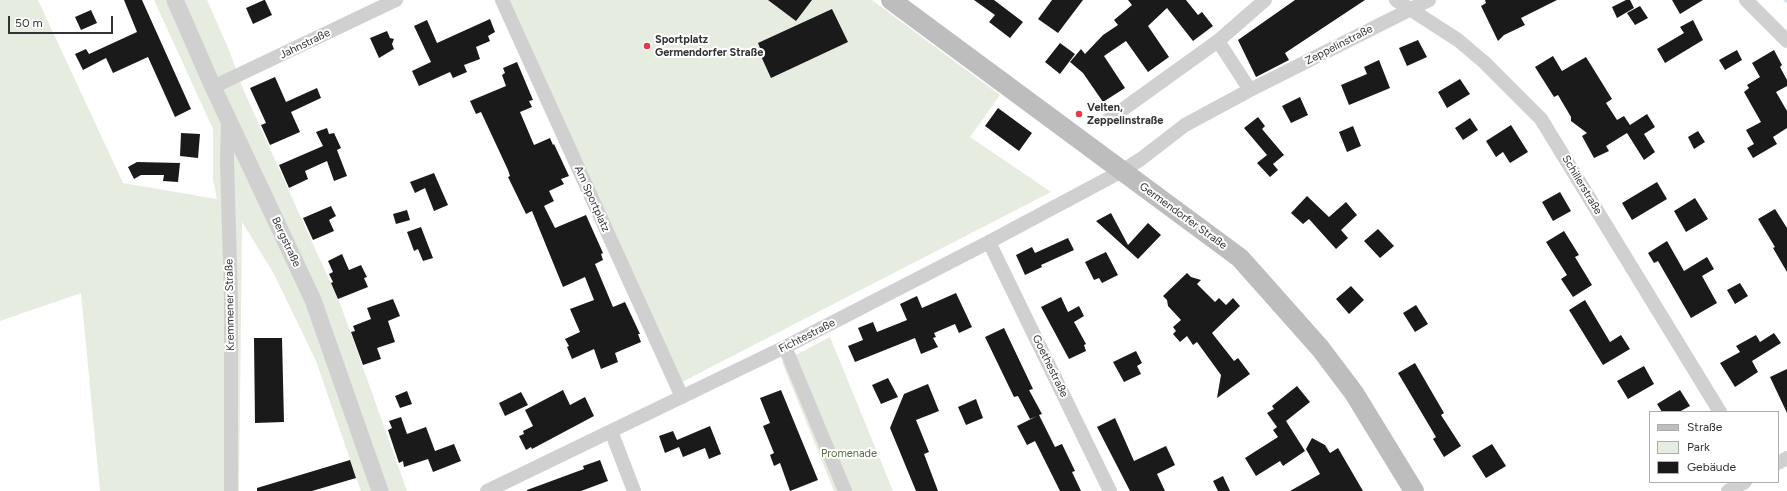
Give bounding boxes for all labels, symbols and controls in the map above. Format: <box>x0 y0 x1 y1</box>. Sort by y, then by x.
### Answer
scale bar <box>10 8 115 34</box>
text: 50 m <box>15 16 43 30</box>
street label: Zeppelinstraße <box>1303 22 1375 68</box>
street label: Jahnstraße <box>278 26 332 62</box>
place label: Sportplatz Germendorfer Straße <box>655 33 763 59</box>
marker: Sportplatz Germendorfer Straße <box>642 41 652 51</box>
place label: Velten, Zeppelinstraße <box>1087 101 1163 127</box>
marker: Velten, Zeppelinstraße <box>1074 109 1084 119</box>
street label: Schillerstraße <box>1559 153 1605 217</box>
street label: Am Sportplatz <box>572 164 612 234</box>
street label: Germendorfer Straße <box>1137 180 1229 252</box>
street label: Bergstraße <box>269 215 303 269</box>
street label: Kremmener Straße <box>223 259 237 351</box>
street label: Fichtestraße <box>777 316 837 356</box>
street label: Goethestraße <box>1029 333 1071 399</box>
legend <box>1649 411 1779 483</box>
text: Straße <box>1687 420 1722 434</box>
text: Park <box>1687 440 1710 454</box>
park label: Promenade <box>821 447 877 461</box>
text: Gebäude <box>1687 460 1736 474</box>

